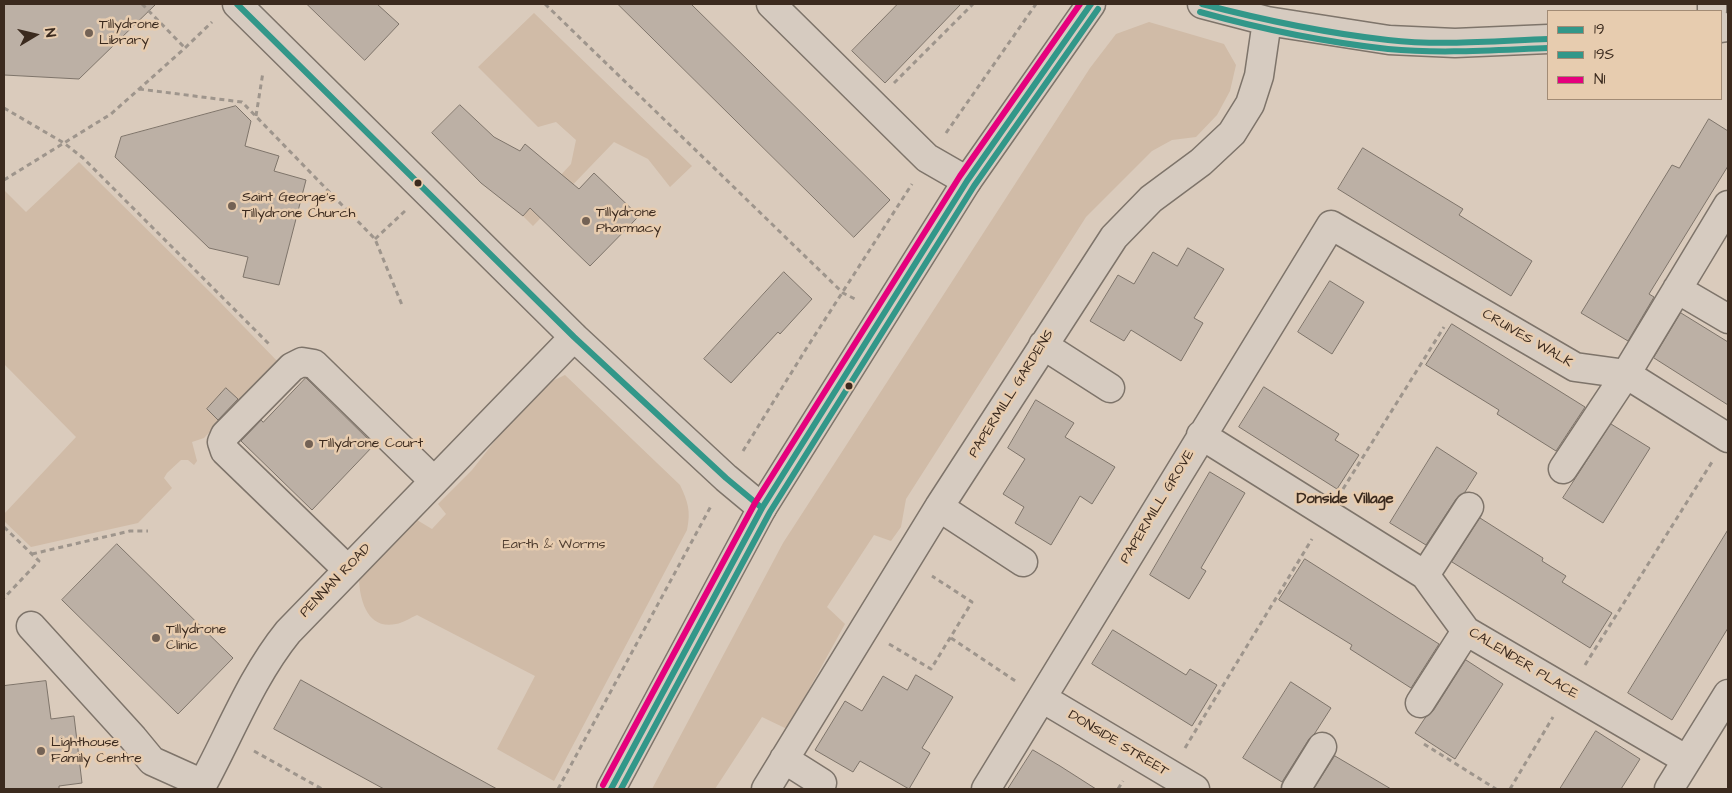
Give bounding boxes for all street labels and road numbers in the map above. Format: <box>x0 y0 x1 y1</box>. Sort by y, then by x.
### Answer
street label: CRUIVES WALK <box>1479 306 1575 372</box>
street label: PAPERMILL GARDENS <box>966 327 1058 461</box>
street label: PAPERMILL GROVE <box>1117 447 1199 567</box>
street label: PENNAN ROAD <box>297 541 375 621</box>
street label: CALENDER PLACE <box>1465 625 1581 703</box>
street label: DONSIDE STREET <box>1065 707 1171 781</box>

